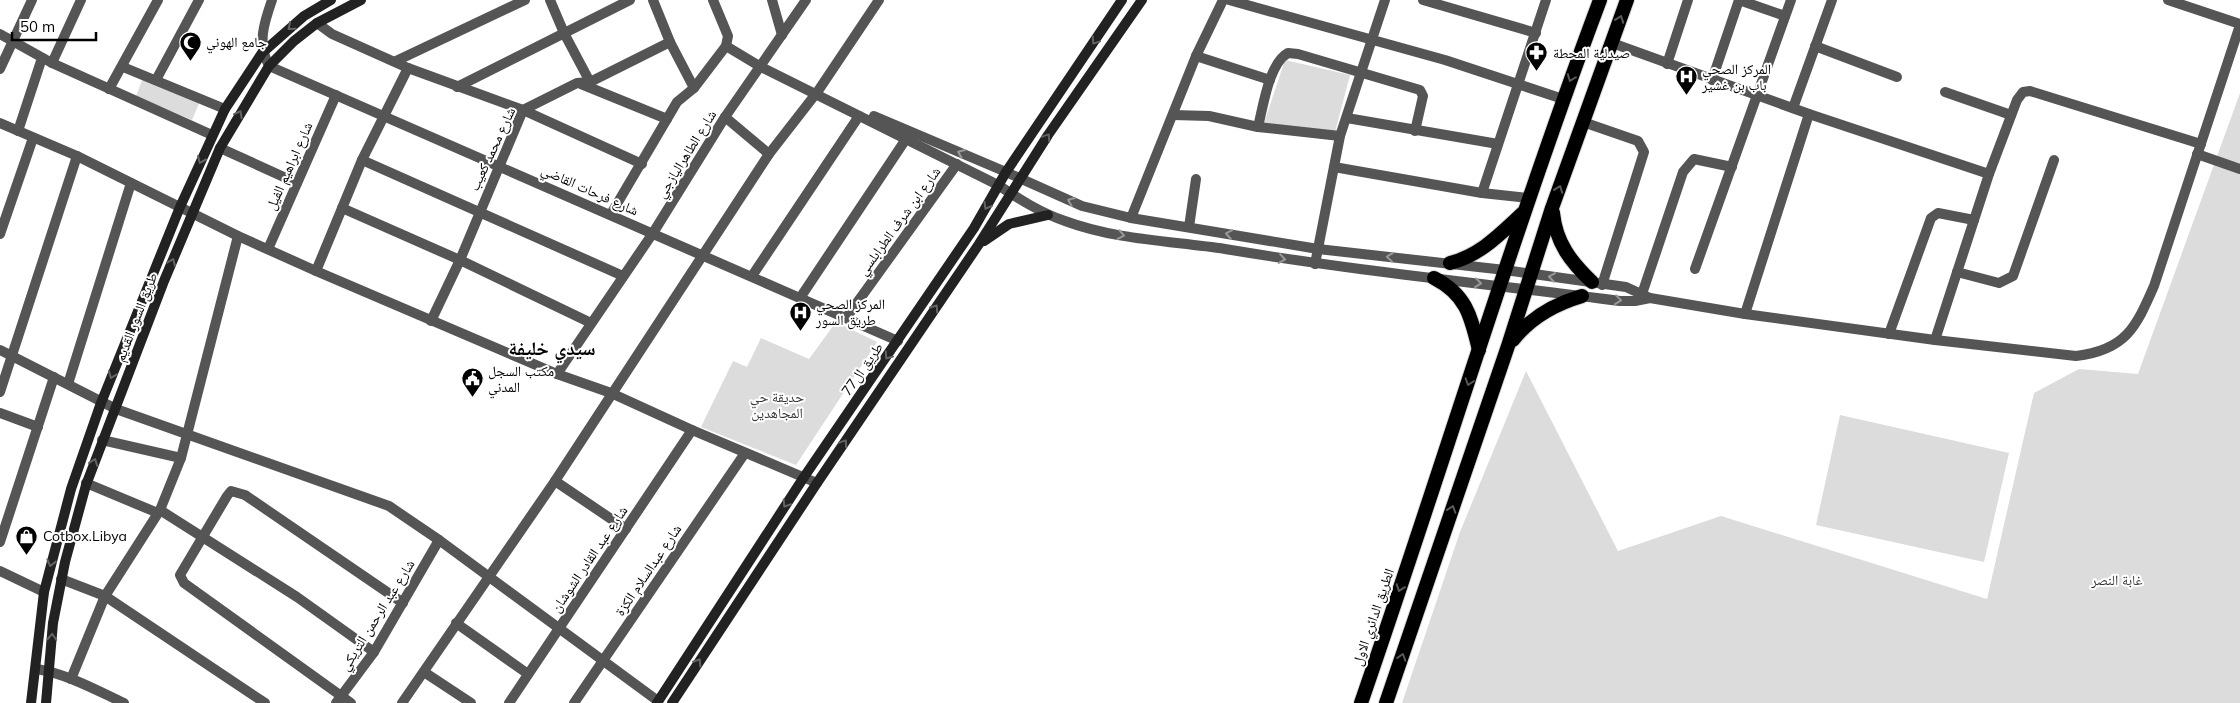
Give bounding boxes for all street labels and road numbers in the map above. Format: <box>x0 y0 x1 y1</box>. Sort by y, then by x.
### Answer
street label: شارع محمد كعيب <box>465 104 520 194</box>
street label: شارع الطاهراليازجي <box>652 107 722 203</box>
street label: شارع ابراهيم الفيل <box>262 119 317 213</box>
street label: شارع فرحات القاضي <box>538 161 641 222</box>
street label: شارع ابن شرف الطرابلسي <box>854 163 947 280</box>
street label: طريق السور القديم <box>111 270 162 365</box>
street label: طريق ال77 <box>837 339 888 400</box>
street label: شارع عبد القادر الشوشان <box>547 502 632 616</box>
street label: شارع عبدالسلام الكزة <box>611 521 686 620</box>
street label: شارع عبد الرحمن التريكي <box>335 556 421 675</box>
street label: الطريق الدائري الاول <box>1348 566 1400 669</box>

